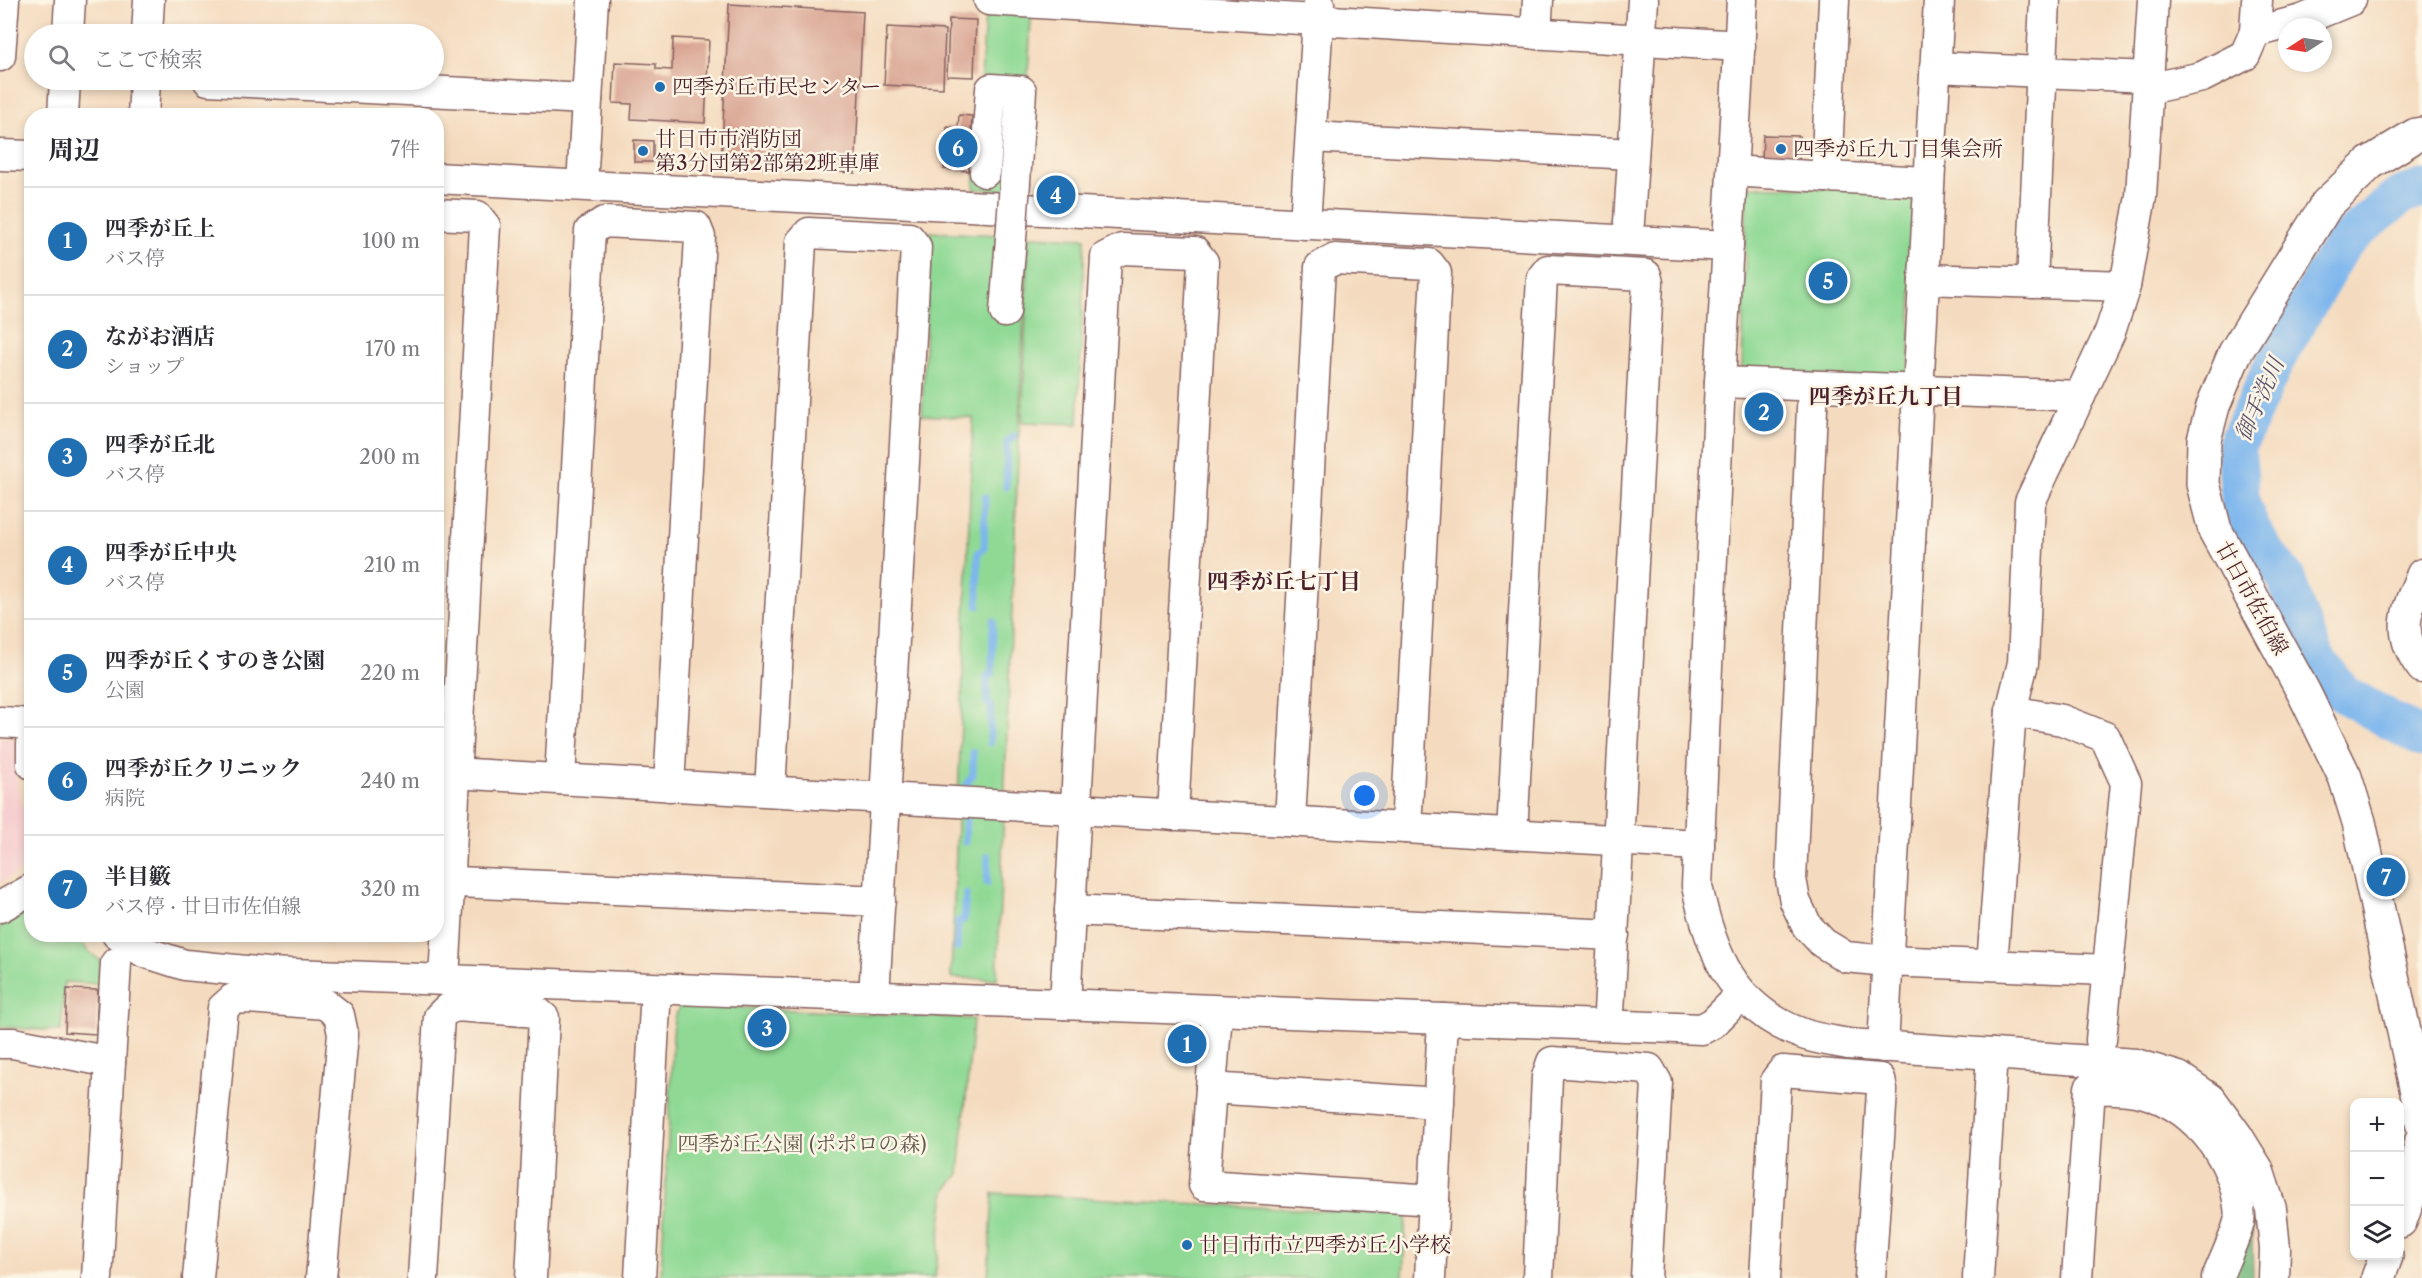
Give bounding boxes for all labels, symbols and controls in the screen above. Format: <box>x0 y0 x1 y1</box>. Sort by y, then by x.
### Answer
north arrow <box>2278 18 2332 72</box>
search box <box>24 24 444 90</box>
icon: search <box>45 41 78 74</box>
text: ここで検索 <box>93 46 203 73</box>
place label: 四季が丘市民センター <box>672 74 881 99</box>
marker: 四季が丘市民センター <box>653 80 667 94</box>
place label: 廿日市市消防団 第3分団第2部第2班車庫 <box>655 126 880 175</box>
pin: 6 <box>938 126 978 170</box>
text: 周辺 <box>48 134 100 166</box>
place label: 四季が丘九丁目集会所 <box>1793 136 2003 161</box>
text: 7件 <box>390 137 420 161</box>
marker: 四季が丘九丁目集会所 <box>1774 142 1788 156</box>
marker: 廿日市市消防団 第3分団第2部第2班車庫 <box>636 144 650 158</box>
pin: 4 <box>1036 172 1076 218</box>
text: 四季が丘上 <box>105 215 215 242</box>
text: 1 <box>63 229 72 253</box>
text: 100 m <box>362 229 420 253</box>
text: バス停 <box>105 246 165 270</box>
pin: 5 <box>1808 258 1848 304</box>
text: ながお酒店 <box>105 323 215 350</box>
text: 2 <box>62 337 73 361</box>
text: 170 m <box>365 337 420 361</box>
water label: 御手洗川 <box>2229 352 2290 445</box>
text: ショップ <box>105 354 185 378</box>
district label: 四季が丘九丁目 <box>1809 383 1963 410</box>
pin: 2 <box>1744 390 1784 434</box>
text: 四季が丘北 <box>105 431 215 458</box>
text: 3 <box>62 445 73 469</box>
text: 200 m <box>359 445 420 469</box>
text: バス停 <box>105 462 165 486</box>
street label: 廿日市佐伯線 <box>2211 537 2294 659</box>
text: 四季が丘中央 <box>105 539 237 566</box>
text: 4 <box>62 553 73 577</box>
text: 210 m <box>363 553 420 577</box>
district label: 四季が丘七丁目 <box>1207 568 1361 595</box>
text: バス停 <box>105 570 165 594</box>
text: 四季が丘くすのき公園 <box>105 647 325 674</box>
text: 5 <box>62 661 73 685</box>
text: 220 m <box>360 661 420 685</box>
text: 公園 <box>105 678 145 702</box>
text: 四季が丘クリニック <box>105 755 302 782</box>
text: 6 <box>62 769 73 793</box>
text: 240 m <box>360 769 420 793</box>
your location <box>1350 781 1379 810</box>
text: 病院 <box>105 786 145 810</box>
pin: 7 <box>2366 854 2406 900</box>
text: 半目籔 <box>105 863 171 890</box>
text: 7 <box>62 877 73 901</box>
text: 320 m <box>361 877 420 901</box>
text: バス停 · 廿日市佐伯線 <box>105 894 301 918</box>
pin: 3 <box>748 1006 786 1050</box>
pin: 1 <box>1168 1022 1206 1066</box>
map controls <box>2350 1098 2404 1260</box>
button: + <box>2350 1098 2404 1152</box>
park label: 四季が丘公園 (ポポロの森) <box>677 1131 927 1156</box>
button: − <box>2350 1152 2404 1206</box>
button: layers <box>2350 1206 2404 1260</box>
place label: 廿日市市立四季が丘小学校 <box>1199 1232 1451 1257</box>
marker: 廿日市市立四季が丘小学校 <box>1180 1238 1194 1252</box>

